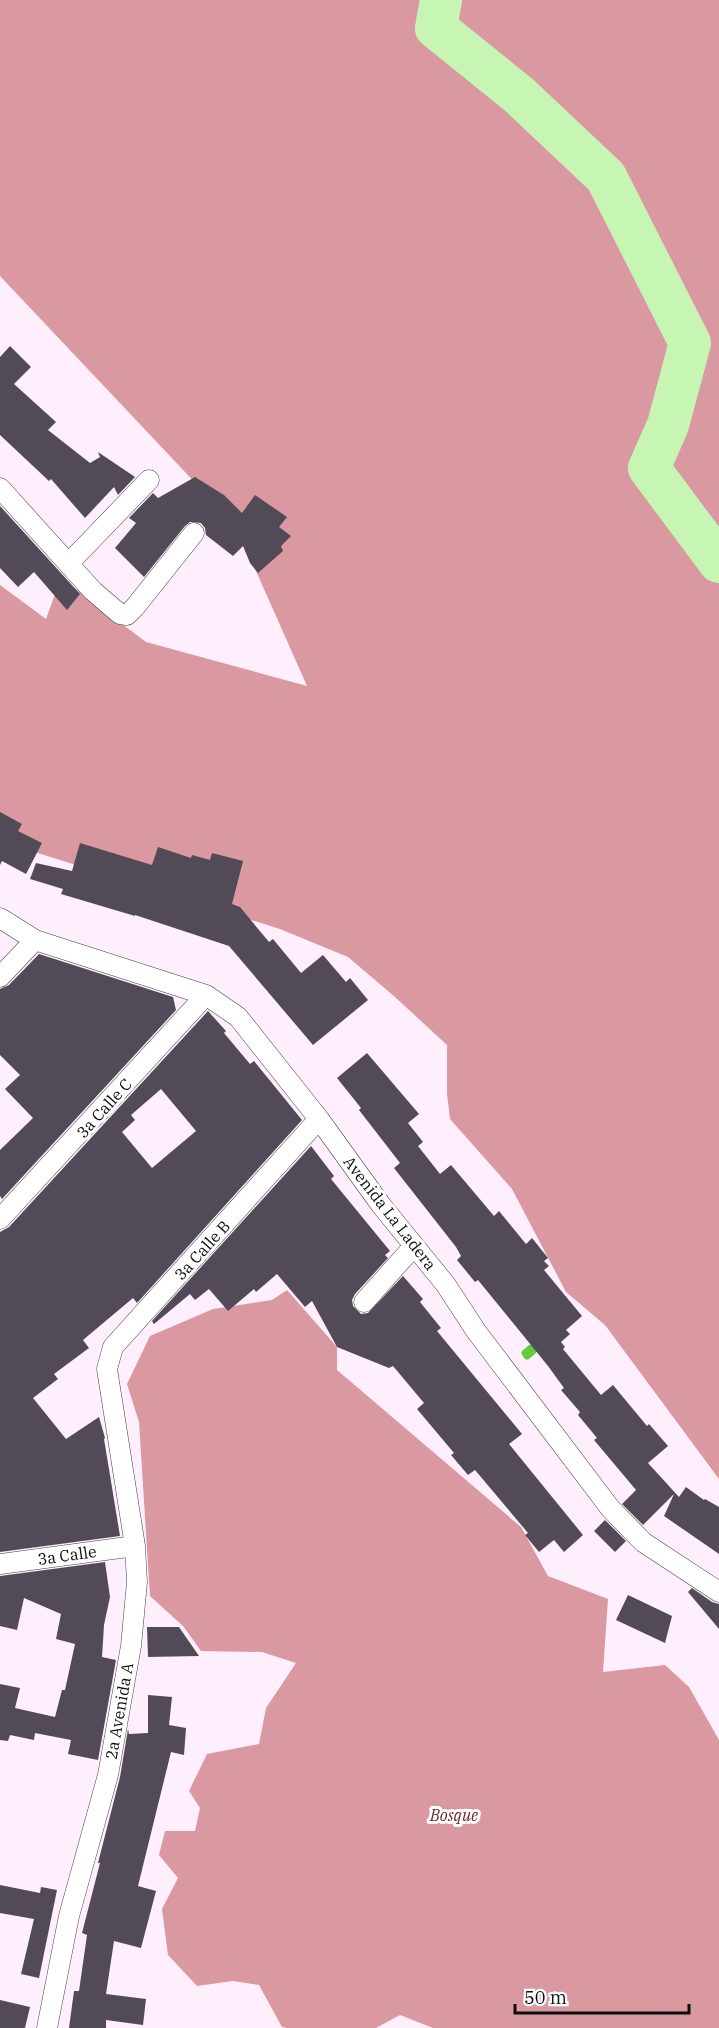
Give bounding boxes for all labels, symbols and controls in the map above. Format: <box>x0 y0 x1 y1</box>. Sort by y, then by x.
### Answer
street label: 3a Calle C <box>72 1074 136 1142</box>
street label: Avenida La Ladera <box>339 1152 441 1274</box>
street label: 3a Calle B <box>170 1216 234 1284</box>
street label: 3a Calle <box>36 1541 98 1569</box>
street label: 2a Avenida A <box>101 1661 137 1761</box>
park label: Bosque <box>429 1805 478 1825</box>
scale bar <box>515 1977 689 2015</box>
text: 50 m <box>524 1986 567 2009</box>

